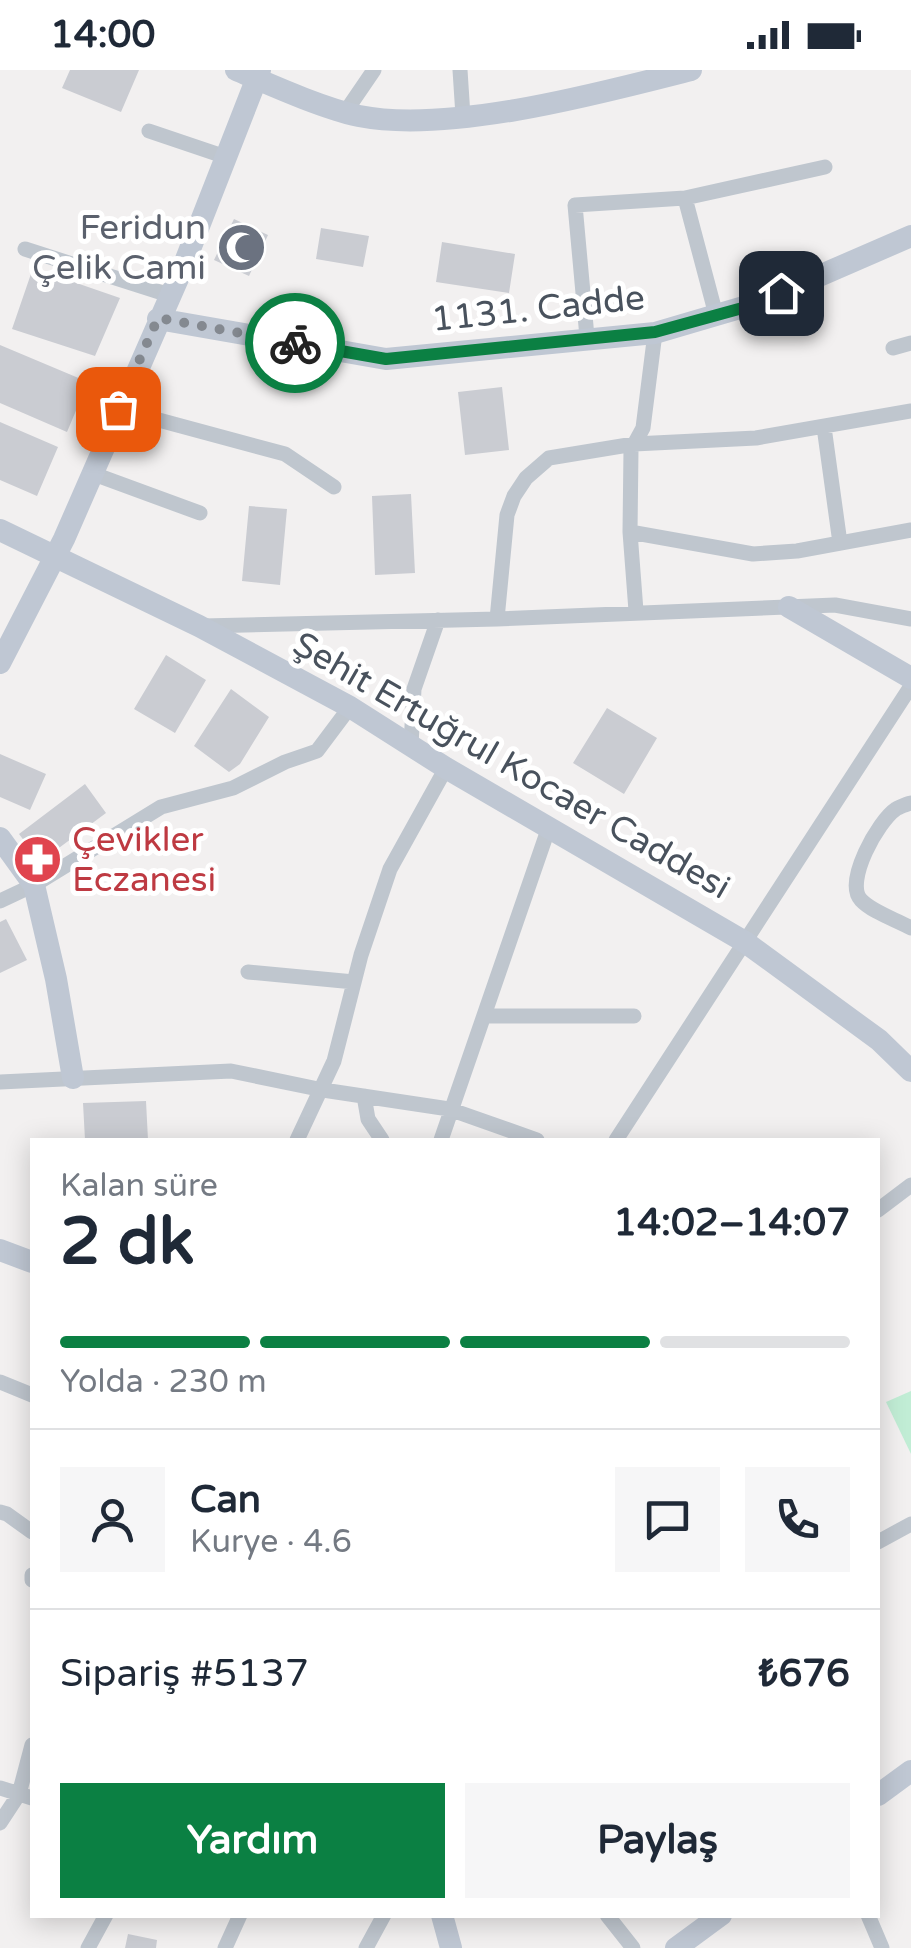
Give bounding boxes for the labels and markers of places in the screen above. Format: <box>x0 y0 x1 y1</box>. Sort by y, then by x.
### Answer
place label: Feridun Çelik Cami <box>32 207 206 289</box>
mosque icon: Feridun Çelik Cami <box>215 221 267 273</box>
pin <box>739 251 824 336</box>
pin <box>76 367 161 452</box>
place label: Çevikler Eczanesi <box>72 819 216 901</box>
pharmacy icon: Çevikler Eczanesi <box>11 833 63 885</box>

